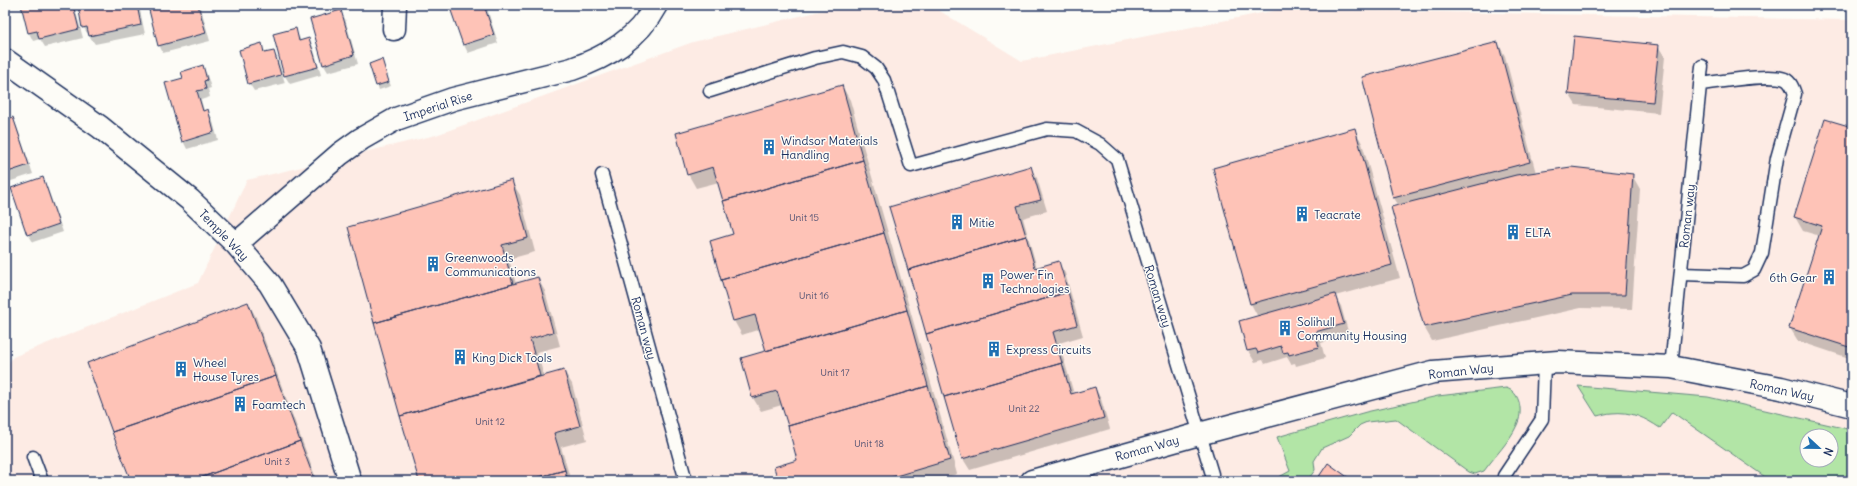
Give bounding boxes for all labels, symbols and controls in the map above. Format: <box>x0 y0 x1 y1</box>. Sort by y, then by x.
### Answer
street label: Imperial Rise <box>402 88 474 124</box>
place label: Windsor Materials Handling <box>781 133 878 162</box>
building icon: Windsor Materials Handling <box>760 138 778 156</box>
street label: Roman way <box>1676 183 1698 249</box>
building icon: Teacrate <box>1293 205 1311 223</box>
street label: Temple Way <box>196 206 252 264</box>
place label: Teacrate <box>1314 207 1361 222</box>
house number: Unit 15 <box>789 211 819 224</box>
building icon: Mitie <box>948 213 966 231</box>
place label: Mitie <box>969 215 995 230</box>
building icon: ELTA <box>1504 223 1522 241</box>
place label: ELTA <box>1525 225 1551 240</box>
place label: Greenwoods Communications <box>445 250 536 279</box>
building icon: Greenwoods Communications <box>424 255 442 273</box>
street label: Roman way <box>1141 263 1175 329</box>
place label: Power Fin Technologies <box>1000 267 1069 296</box>
building icon: 6th Gear <box>1820 268 1838 286</box>
place label: 6th Gear <box>1769 270 1817 285</box>
building icon: Power Fin Technologies <box>979 272 997 290</box>
house number: Unit 16 <box>799 289 829 302</box>
street label: Roman way <box>628 295 660 361</box>
place label: Solihull Community Housing <box>1297 314 1407 343</box>
building icon: Solihull Community Housing <box>1276 319 1294 337</box>
building icon: Express Circuits <box>985 340 1003 358</box>
place label: Express Circuits <box>1006 342 1091 357</box>
building icon: King Dick Tools <box>451 348 469 366</box>
place label: King Dick Tools <box>472 350 552 365</box>
place label: Wheel House Tyres <box>193 355 259 384</box>
building icon: Wheel House Tyres <box>172 360 190 378</box>
street label: Roman Way <box>1428 360 1494 382</box>
house number: Unit 17 <box>820 366 850 379</box>
street label: Roman Way <box>1748 376 1816 404</box>
building icon: Foamtech <box>231 395 249 413</box>
place label: Foamtech <box>252 397 306 412</box>
house number: Unit 22 <box>1008 402 1040 415</box>
house number: Unit 12 <box>475 415 505 428</box>
north arrow <box>1799 428 1839 468</box>
street label: Roman Way <box>1113 432 1181 464</box>
house number: Unit 18 <box>854 437 884 450</box>
text: N <box>1820 446 1836 458</box>
house number: Unit 3 <box>264 455 290 468</box>

